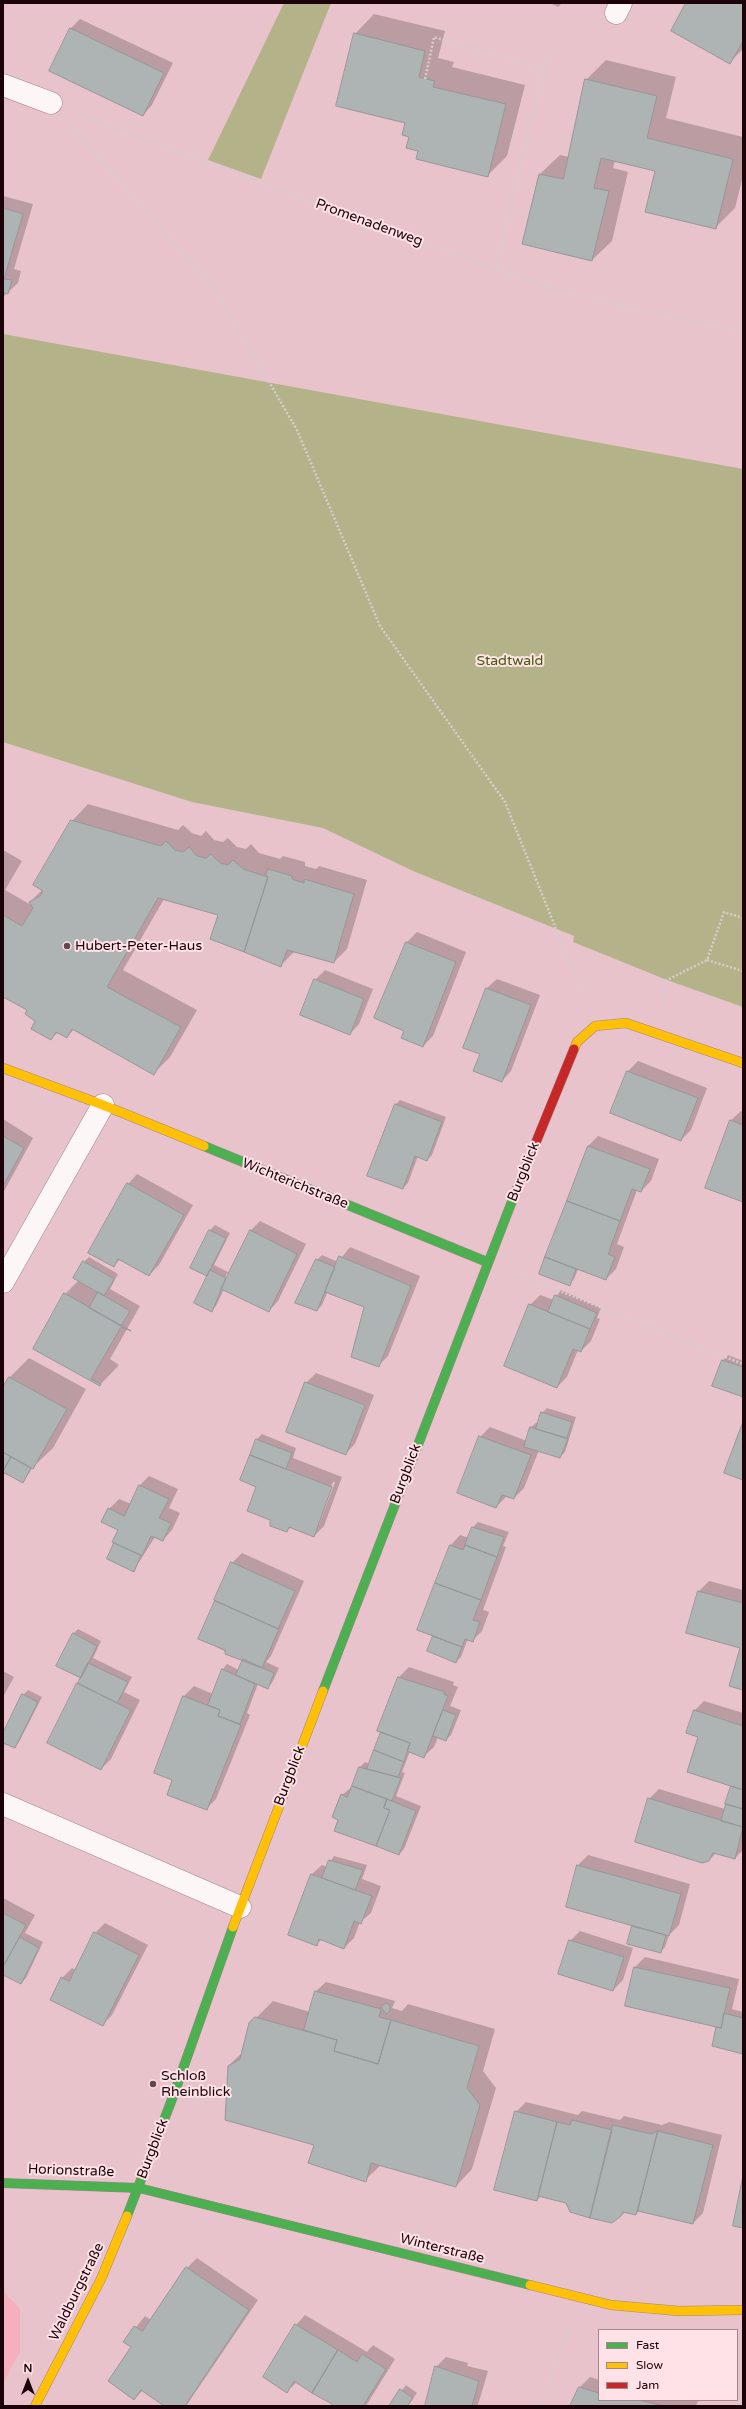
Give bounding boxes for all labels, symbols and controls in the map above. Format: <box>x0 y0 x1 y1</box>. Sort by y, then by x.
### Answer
street label: Promenadenweg <box>313 196 425 250</box>
park label: Stadtwald <box>477 653 543 669</box>
place label: Hubert-Peter-Haus <box>75 938 202 954</box>
marker: Hubert-Peter-Haus <box>62 941 72 951</box>
street label: Burgblick <box>504 1140 544 1204</box>
street label: Wichterichstraße <box>239 1155 351 1213</box>
street label: Burgblick <box>387 1442 425 1506</box>
street label: Burgblick <box>271 1744 309 1808</box>
place label: Schloß Rheinblick <box>161 2068 230 2100</box>
marker: Schloß Rheinblick <box>148 2079 158 2089</box>
street label: Burgblick <box>134 2117 172 2181</box>
street label: Horionstraße <box>28 2161 114 2181</box>
street label: Winterstraße <box>398 2230 486 2268</box>
street label: Waldburgstraße <box>46 2240 108 2344</box>
legend <box>598 2329 738 2401</box>
text: Fast <box>636 2338 659 2352</box>
text: Slow <box>636 2358 663 2372</box>
north arrow <box>8 2361 48 2401</box>
text: N <box>24 2362 32 2375</box>
text: Jam <box>636 2378 659 2392</box>

